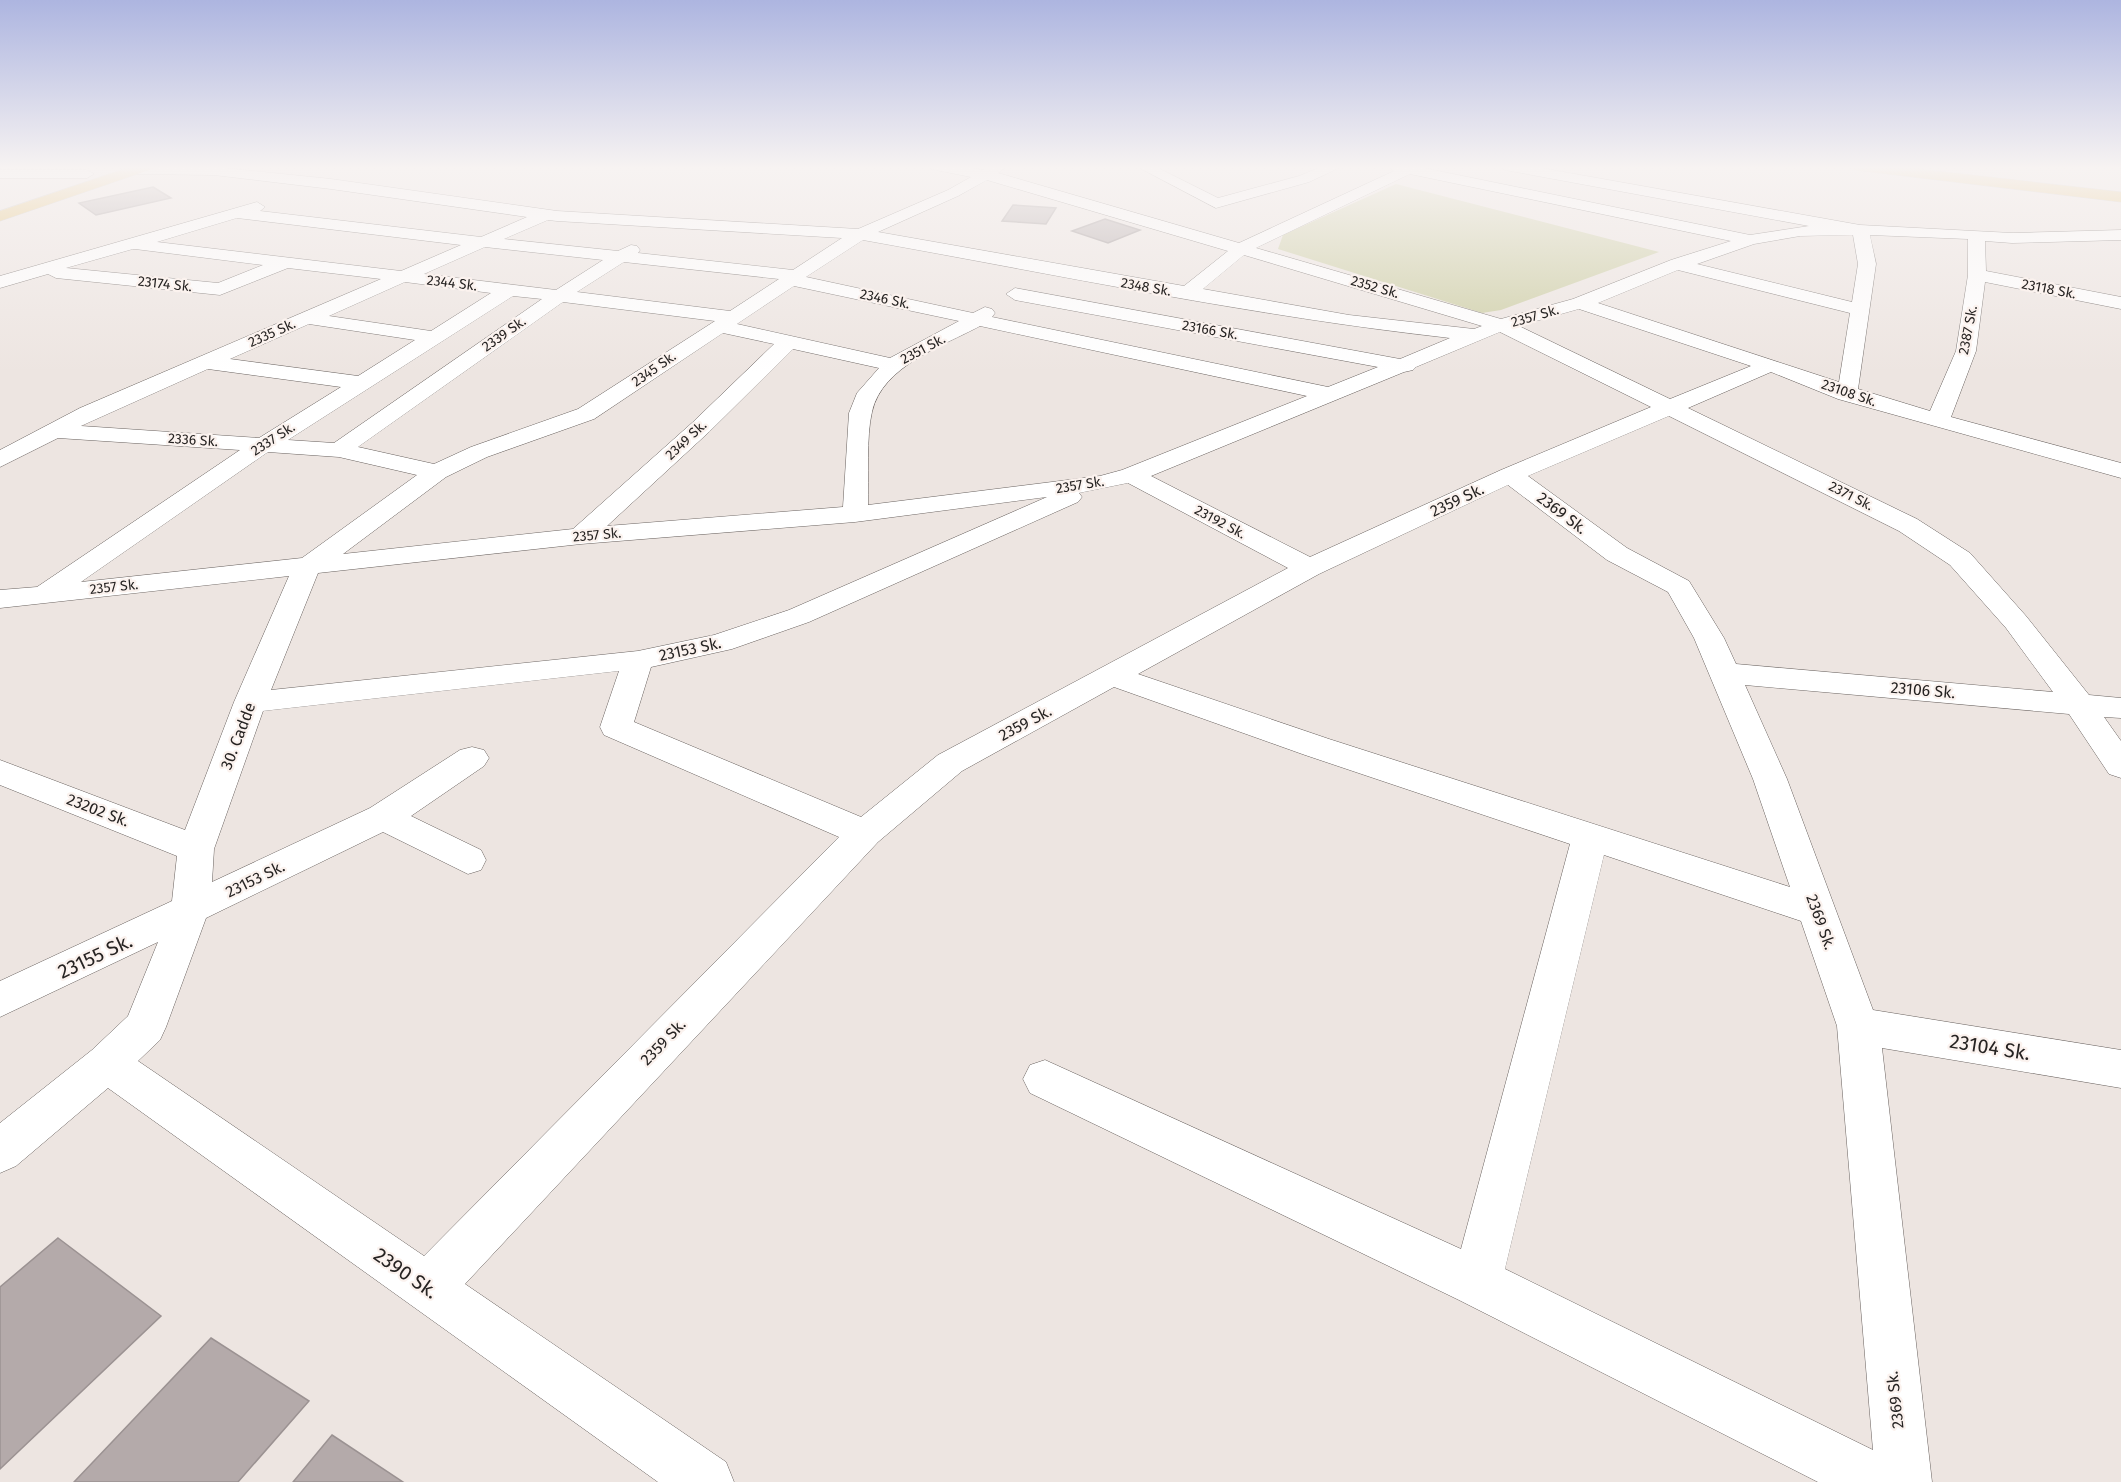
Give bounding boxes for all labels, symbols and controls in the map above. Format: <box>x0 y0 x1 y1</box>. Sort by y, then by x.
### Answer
street label: 2344 Sk. <box>426 271 478 295</box>
street label: 2352 Sk. <box>1349 272 1401 302</box>
street label: 23174 Sk. <box>137 273 193 295</box>
street label: 2348 Sk. <box>1119 274 1173 300</box>
street label: 23118 Sk. <box>2020 275 2078 303</box>
street label: 2346 Sk. <box>858 285 912 313</box>
street label: 2357 Sk. <box>1509 301 1561 331</box>
street label: 2387 Sk. <box>1955 304 1981 356</box>
street label: 2339 Sk. <box>479 313 529 355</box>
street label: 2335 Sk. <box>246 315 298 351</box>
street label: 23166 Sk. <box>1181 317 1239 343</box>
street label: 2351 Sk. <box>898 330 948 368</box>
street label: 2345 Sk. <box>629 348 679 390</box>
street label: 23108 Sk. <box>1819 376 1879 410</box>
street label: 2349 Sk. <box>662 417 710 463</box>
street label: 2337 Sk. <box>248 419 298 459</box>
street label: 2336 Sk. <box>167 430 219 450</box>
street label: 2357 Sk. <box>1055 473 1105 497</box>
street label: 2371 Sk. <box>1826 478 1876 514</box>
street label: 2359 Sk. <box>1427 479 1487 521</box>
street label: 2369 Sk. <box>1533 488 1591 538</box>
street label: 23192 Sk. <box>1192 501 1248 543</box>
street label: 2357 Sk. <box>572 524 622 546</box>
street label: 2357 Sk. <box>89 576 139 598</box>
street label: 23153 Sk. <box>657 633 723 665</box>
street label: 23106 Sk. <box>1890 678 1956 702</box>
street label: 30. Cadde <box>217 700 259 772</box>
street label: 2359 Sk. <box>995 701 1055 745</box>
street label: 23202 Sk. <box>64 789 132 831</box>
street label: 23153 Sk. <box>222 857 288 901</box>
street label: 2369 Sk. <box>1802 892 1840 952</box>
street label: 23155 Sk. <box>54 928 136 984</box>
street label: 2359 Sk. <box>636 1015 690 1069</box>
street label: 23104 Sk. <box>1948 1029 2032 1065</box>
street label: 2390 Sk. <box>369 1242 443 1304</box>
street label: 2369 Sk. <box>1883 1370 1907 1430</box>

